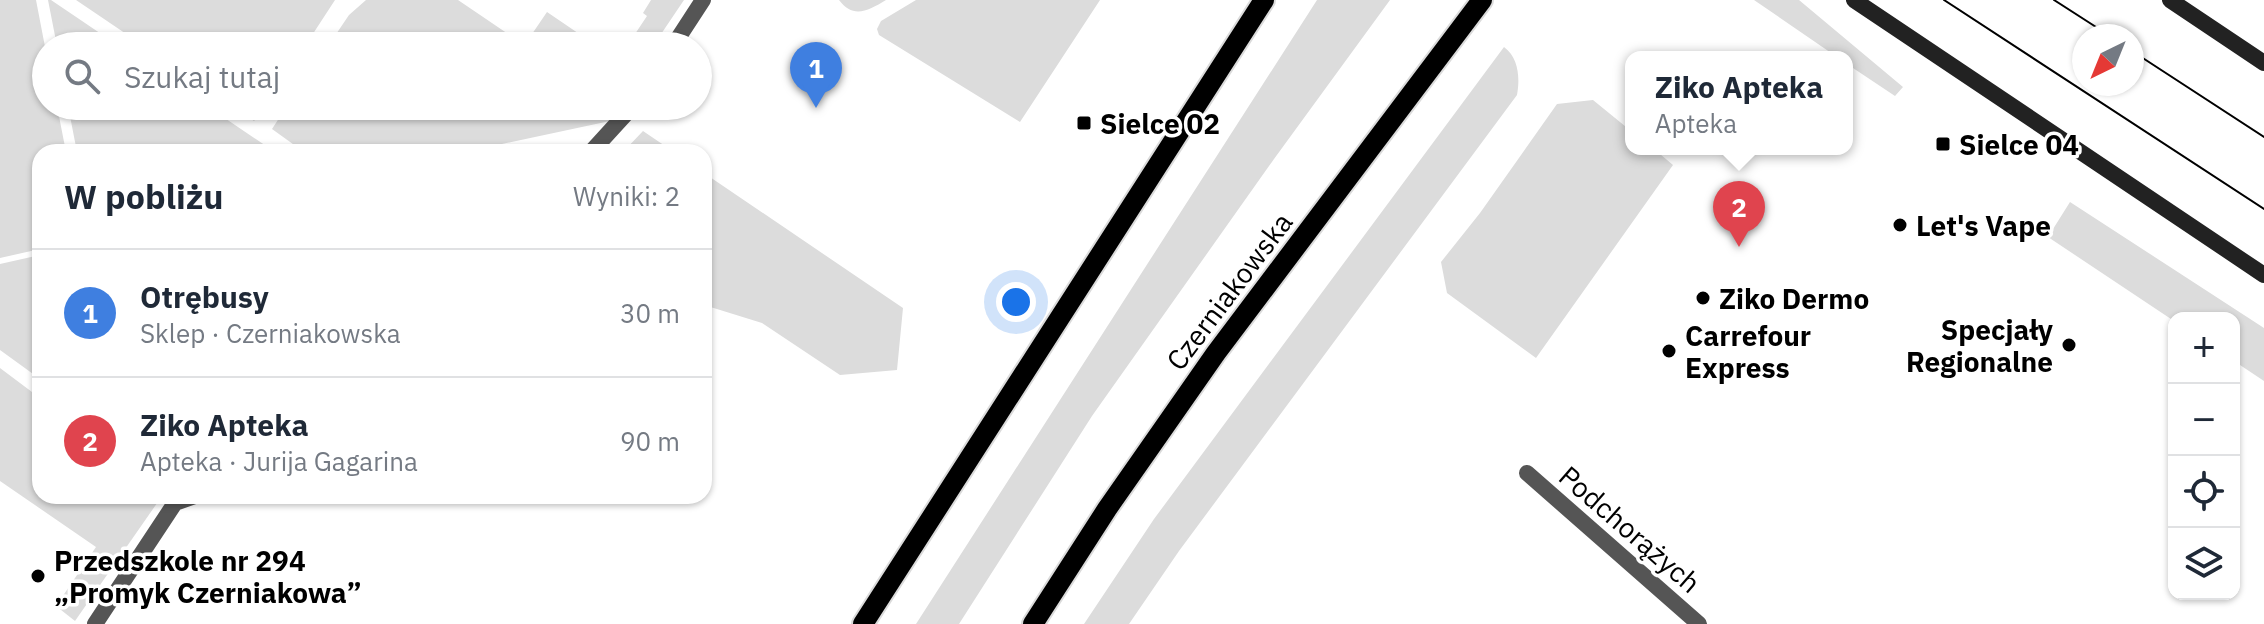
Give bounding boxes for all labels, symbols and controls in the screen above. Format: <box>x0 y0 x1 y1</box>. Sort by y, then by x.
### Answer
north arrow <box>2072 24 2144 96</box>
search box <box>32 32 712 120</box>
pin: 1 <box>790 42 842 108</box>
popup <box>1625 51 1853 155</box>
icon: search <box>60 54 104 98</box>
text: Szukaj tutaj <box>124 57 280 96</box>
text: Ziko Apteka <box>1655 67 1823 106</box>
place label: Sielce 02 <box>1100 105 1220 142</box>
text: Apteka <box>1655 106 1737 140</box>
marker: Sielce 02 <box>1075 114 1093 132</box>
place label: Sielce 04 <box>1959 126 2079 163</box>
marker: Sielce 04 <box>1934 135 1952 153</box>
text: W pobliżu <box>64 174 224 218</box>
text: Wyniki: 2 <box>573 179 680 213</box>
pin: 2 <box>1713 181 1765 247</box>
street label: Czerniakowska <box>1158 205 1300 377</box>
place label: Let's Vape <box>1916 207 2051 244</box>
marker: Let's Vape <box>1891 216 1909 234</box>
text: Otrębusy <box>140 277 269 316</box>
place label: Ziko Dermo <box>1719 280 1869 317</box>
your location <box>996 282 1036 322</box>
marker: Ziko Dermo <box>1694 289 1712 307</box>
text: 1 <box>82 296 98 330</box>
text: 30 m <box>620 296 680 330</box>
place label: Specjały Regionalne <box>1906 311 2053 380</box>
map controls <box>2168 312 2240 600</box>
button: + <box>2168 312 2240 384</box>
text: Sklep · Czerniakowska <box>140 316 401 350</box>
place label: Carrefour Express <box>1685 317 1811 386</box>
marker: Specjały Regionalne <box>2060 336 2078 354</box>
marker: Carrefour Express <box>1660 342 1678 360</box>
button: − <box>2168 384 2240 456</box>
text: Ziko Apteka <box>140 405 309 444</box>
text: 2 <box>82 424 98 458</box>
text: 90 m <box>620 424 680 458</box>
text: Apteka · Jurija Gagarina <box>140 444 418 478</box>
button: locate <box>2168 456 2240 528</box>
street label: Podchorążych <box>1551 457 1709 601</box>
button: layers <box>2168 528 2240 600</box>
place label: Przedszkole nr 294 „Promyk Czerniakowa” <box>54 542 362 611</box>
marker: Przedszkole nr 294 „Promyk Czerniakowa” <box>29 567 47 585</box>

